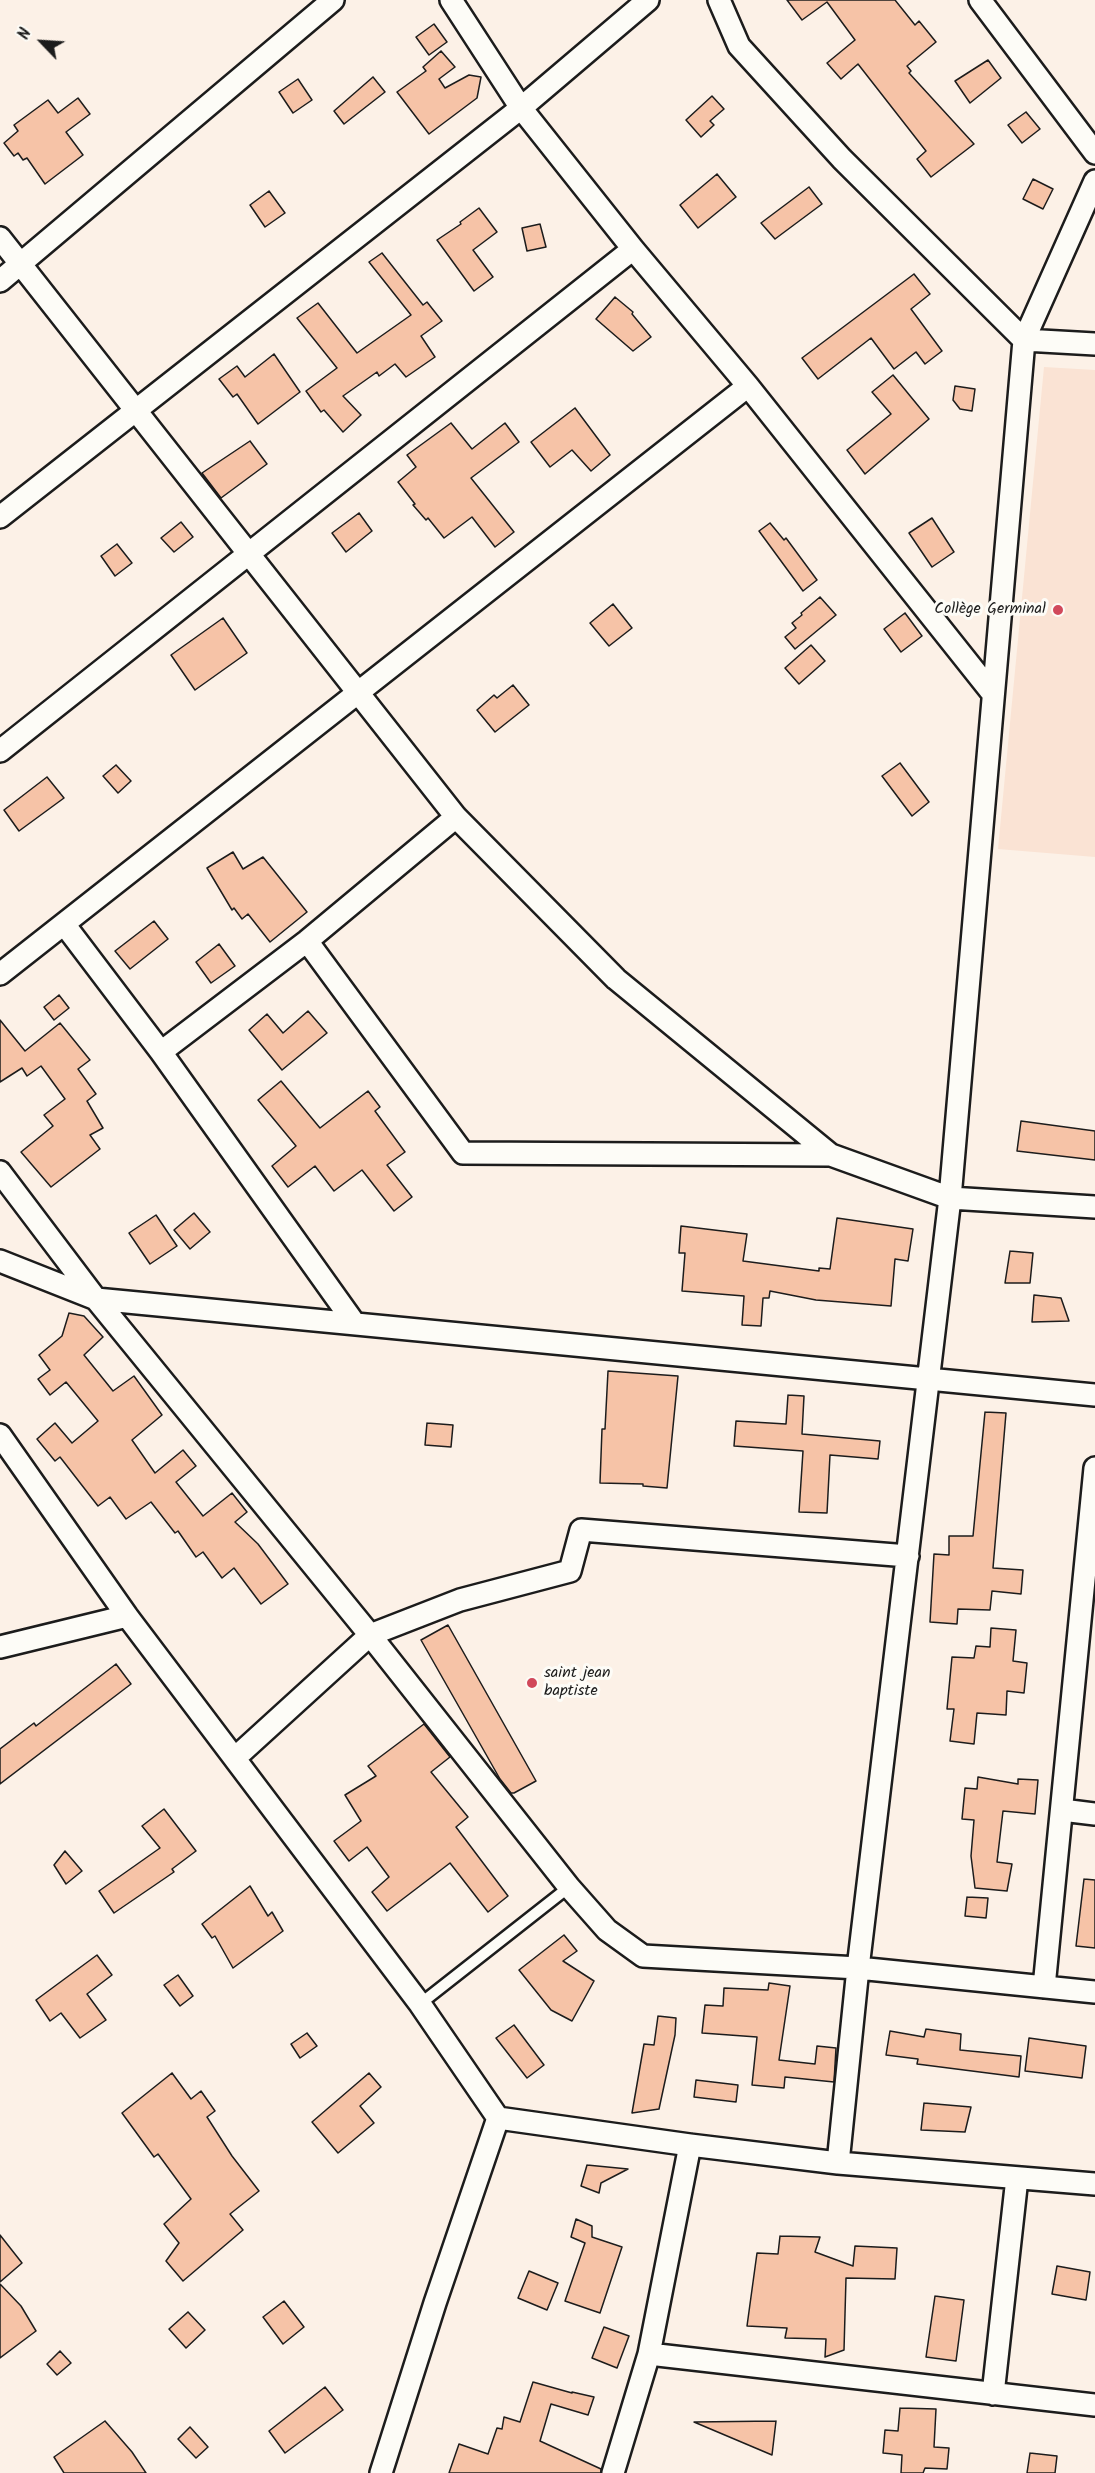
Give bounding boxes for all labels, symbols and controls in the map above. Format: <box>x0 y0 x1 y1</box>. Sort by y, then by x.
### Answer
north arrow <box>12 12 72 72</box>
text: N <box>12 24 39 44</box>
place label: Collège Germinal <box>934 600 1046 620</box>
marker: Collège Germinal <box>1051 603 1065 617</box>
place label: saint jean baptiste <box>544 1664 611 1702</box>
marker: saint jean baptiste <box>525 1676 539 1690</box>

